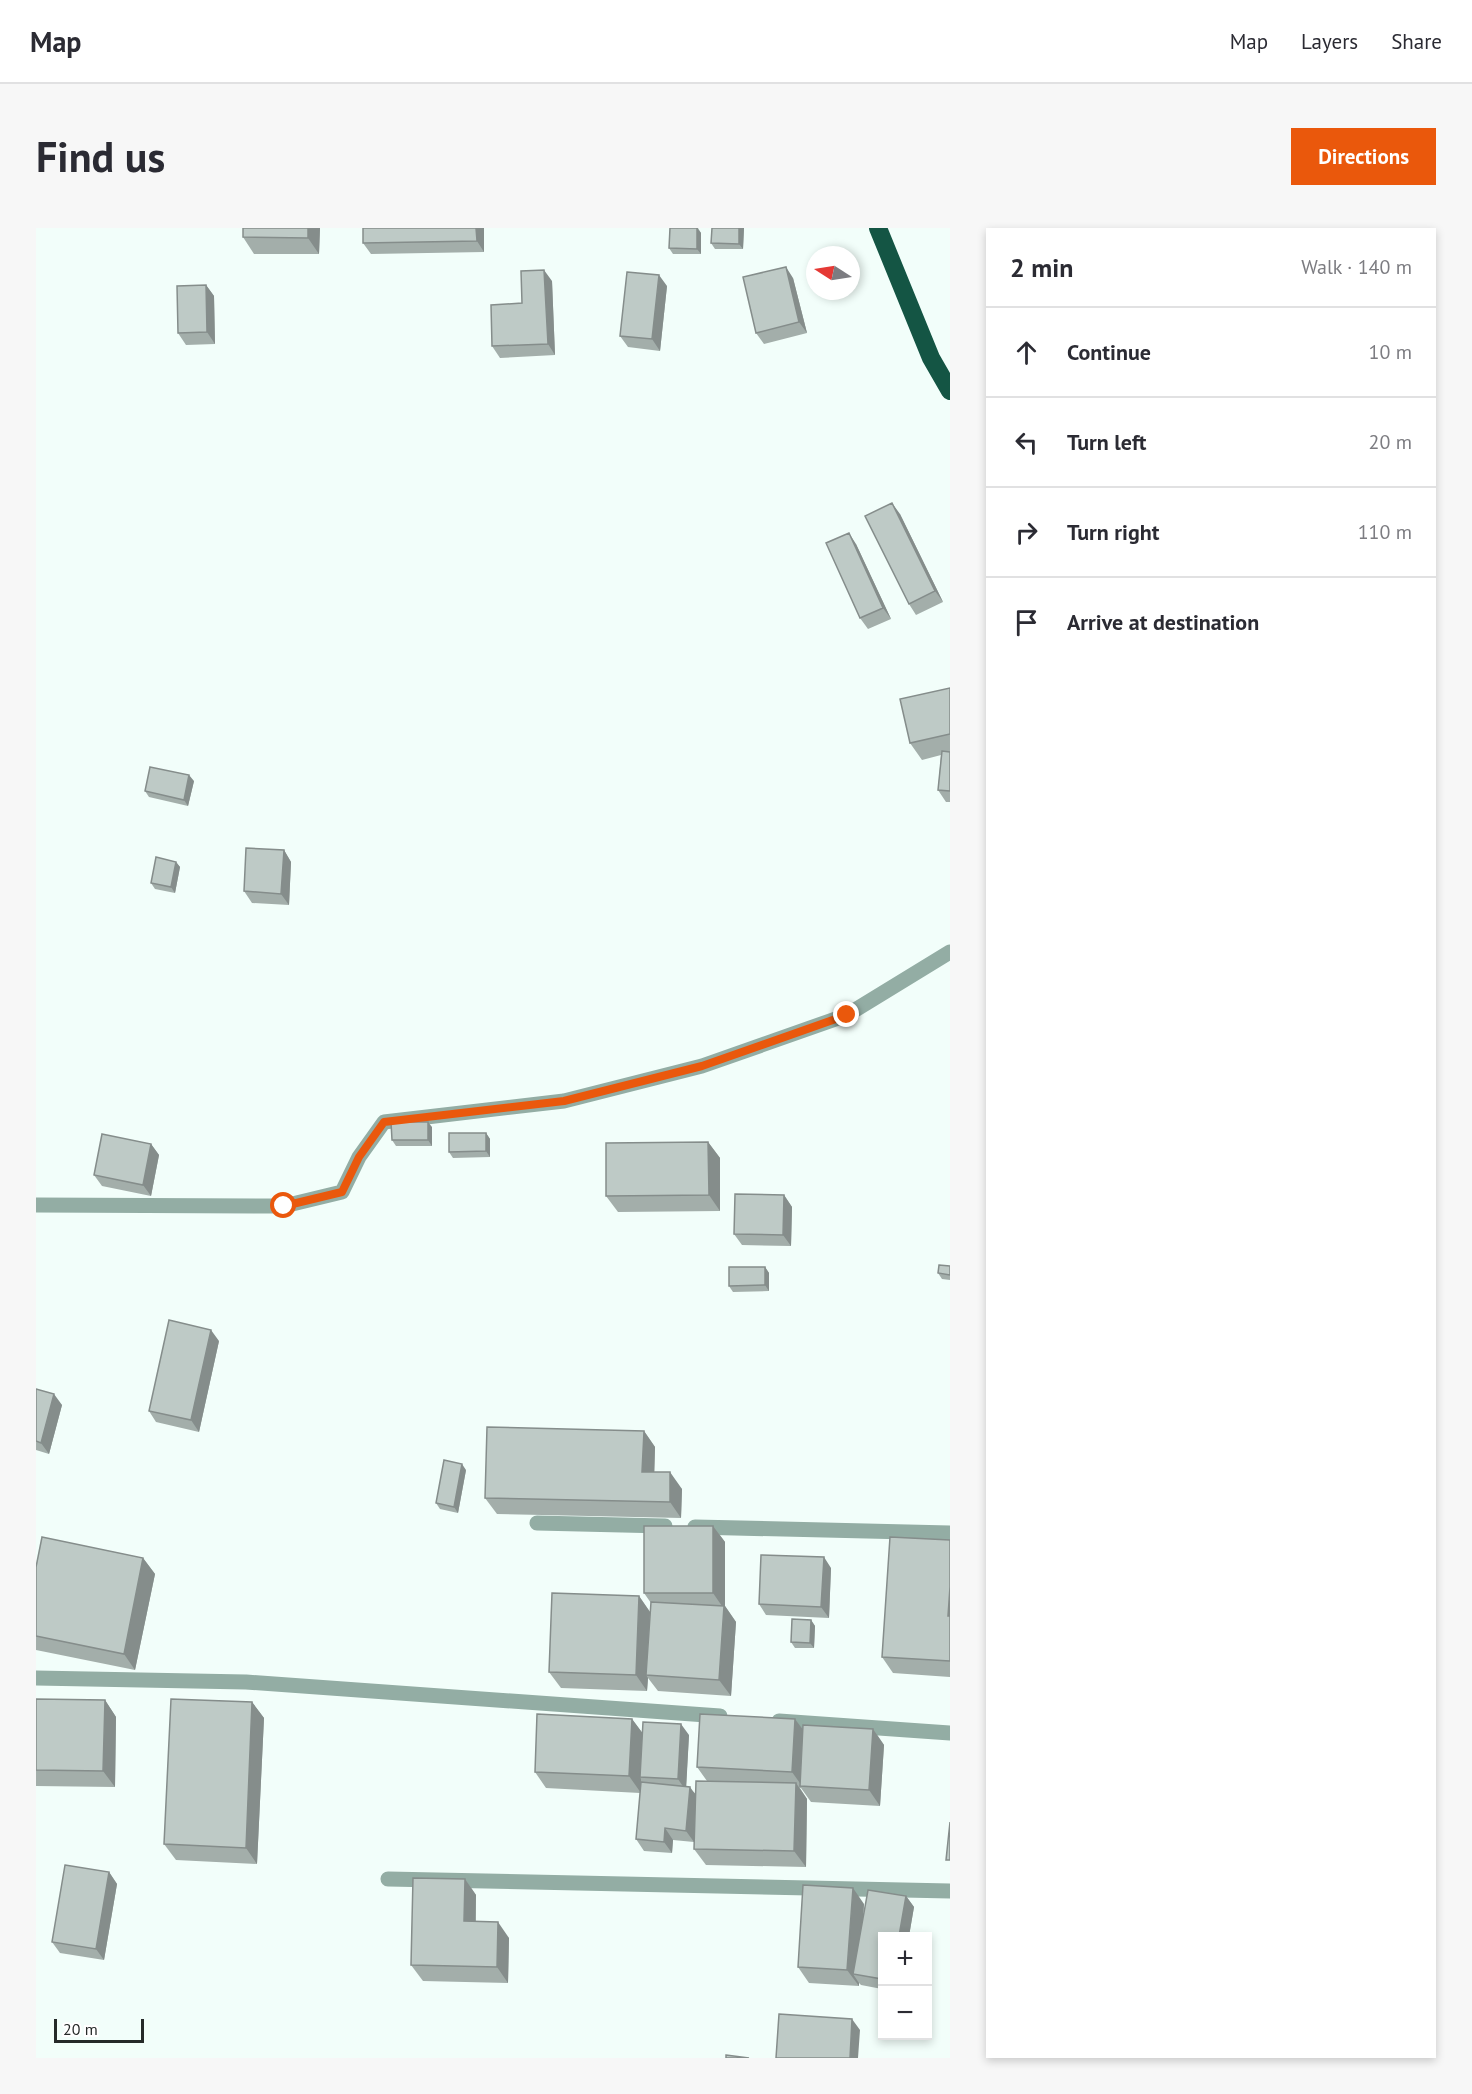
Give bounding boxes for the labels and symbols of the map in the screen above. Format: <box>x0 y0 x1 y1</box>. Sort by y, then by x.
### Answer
north arrow <box>806 246 860 300</box>
route end <box>833 1001 859 1027</box>
route start <box>270 1192 296 1218</box>
scale bar <box>54 2016 144 2044</box>

